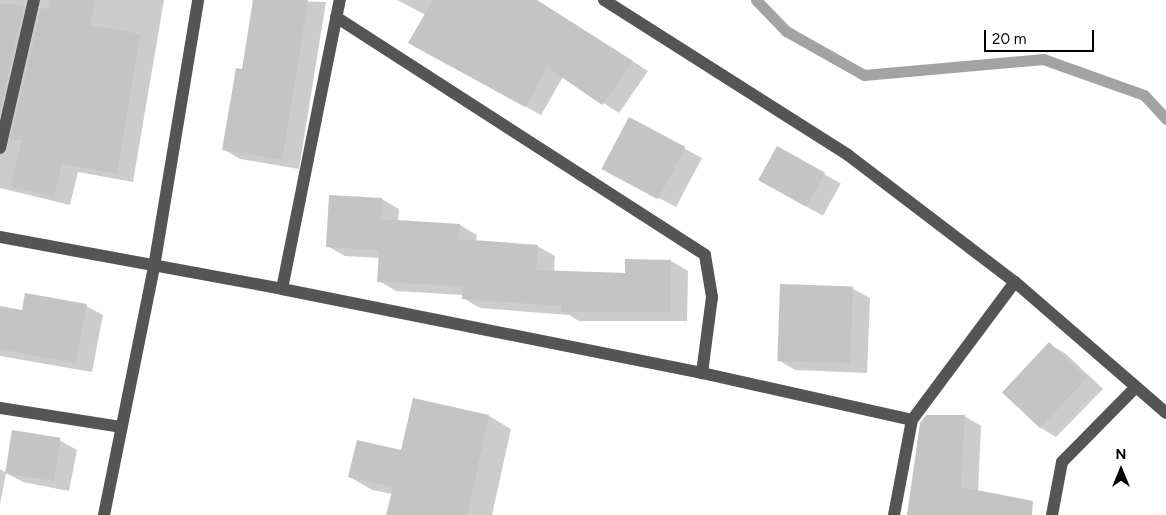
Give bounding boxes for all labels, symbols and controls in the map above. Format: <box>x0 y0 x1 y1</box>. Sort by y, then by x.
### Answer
scale bar <box>986 20 1096 52</box>
text: 20 m <box>992 30 1026 48</box>
north arrow <box>1096 445 1146 495</box>
text: N <box>1116 446 1126 463</box>

